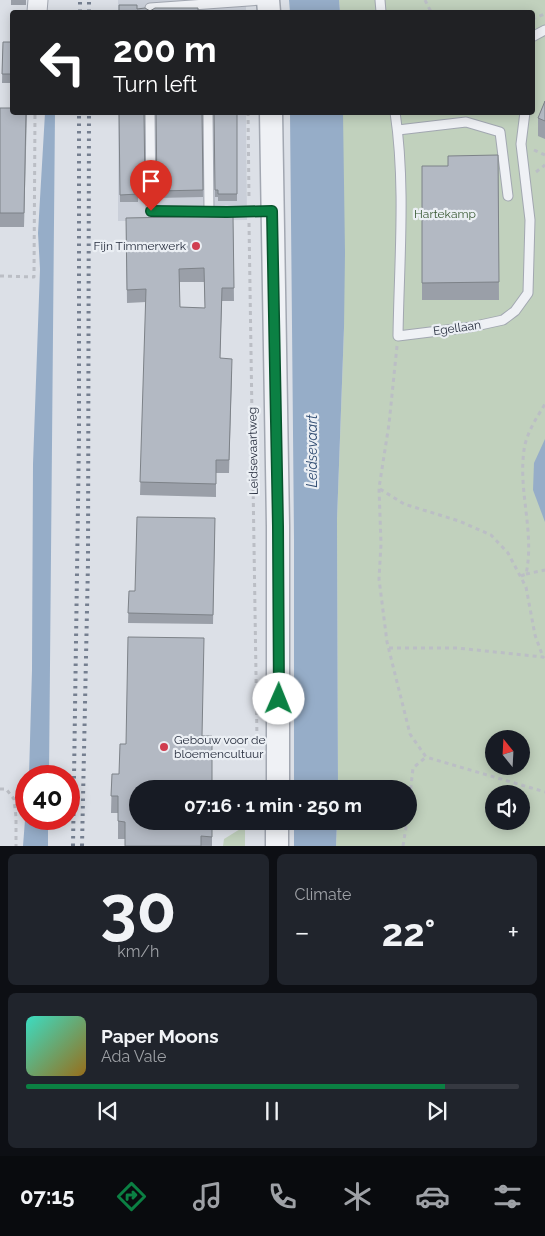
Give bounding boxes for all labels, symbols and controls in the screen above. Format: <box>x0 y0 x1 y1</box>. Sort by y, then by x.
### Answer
text: 200 m <box>113 29 217 70</box>
icon: left <box>30 30 95 95</box>
text: Turn left <box>113 71 197 97</box>
pin <box>130 160 172 211</box>
icon: arrive <box>137 167 165 195</box>
park label: Hartekamp <box>414 207 476 221</box>
place label: Fijn Timmerwerk <box>94 239 187 253</box>
marker: Fijn Timmerwerk <box>190 240 202 252</box>
street label: Egellaan <box>432 318 482 338</box>
street label: Leidsevaartweg <box>245 407 261 495</box>
water label: Leidsevaart <box>304 414 320 488</box>
position arrow <box>252 672 304 724</box>
north arrow <box>485 730 530 775</box>
map controls <box>485 730 530 830</box>
place label: Gebouw voor de bloemencultuur <box>174 733 265 761</box>
marker: Gebouw voor de bloemencultuur <box>158 741 170 753</box>
speed limit sign: 40 <box>15 765 80 830</box>
button: sound <box>485 785 530 830</box>
text: 07:16 · 1 min · 250 m <box>184 794 362 816</box>
text: 30 <box>100 871 176 947</box>
text: Climate <box>295 885 351 904</box>
text: 22° <box>382 910 435 955</box>
text: − <box>295 916 310 949</box>
text: + <box>507 916 519 949</box>
text: km/h <box>117 942 159 961</box>
text: Paper Moons <box>101 1025 219 1047</box>
text: Ada Vale <box>101 1047 166 1066</box>
icon: previous <box>94 1097 122 1125</box>
icon: pause <box>258 1097 286 1125</box>
icon: next <box>423 1097 451 1125</box>
icon: directions <box>114 1179 149 1214</box>
icon: music <box>190 1179 225 1214</box>
icon: phone <box>265 1179 300 1214</box>
icon: climate <box>340 1179 375 1214</box>
icon: car <box>415 1179 450 1214</box>
icon: filters <box>490 1179 525 1214</box>
text: 07:15 <box>20 1183 74 1209</box>

